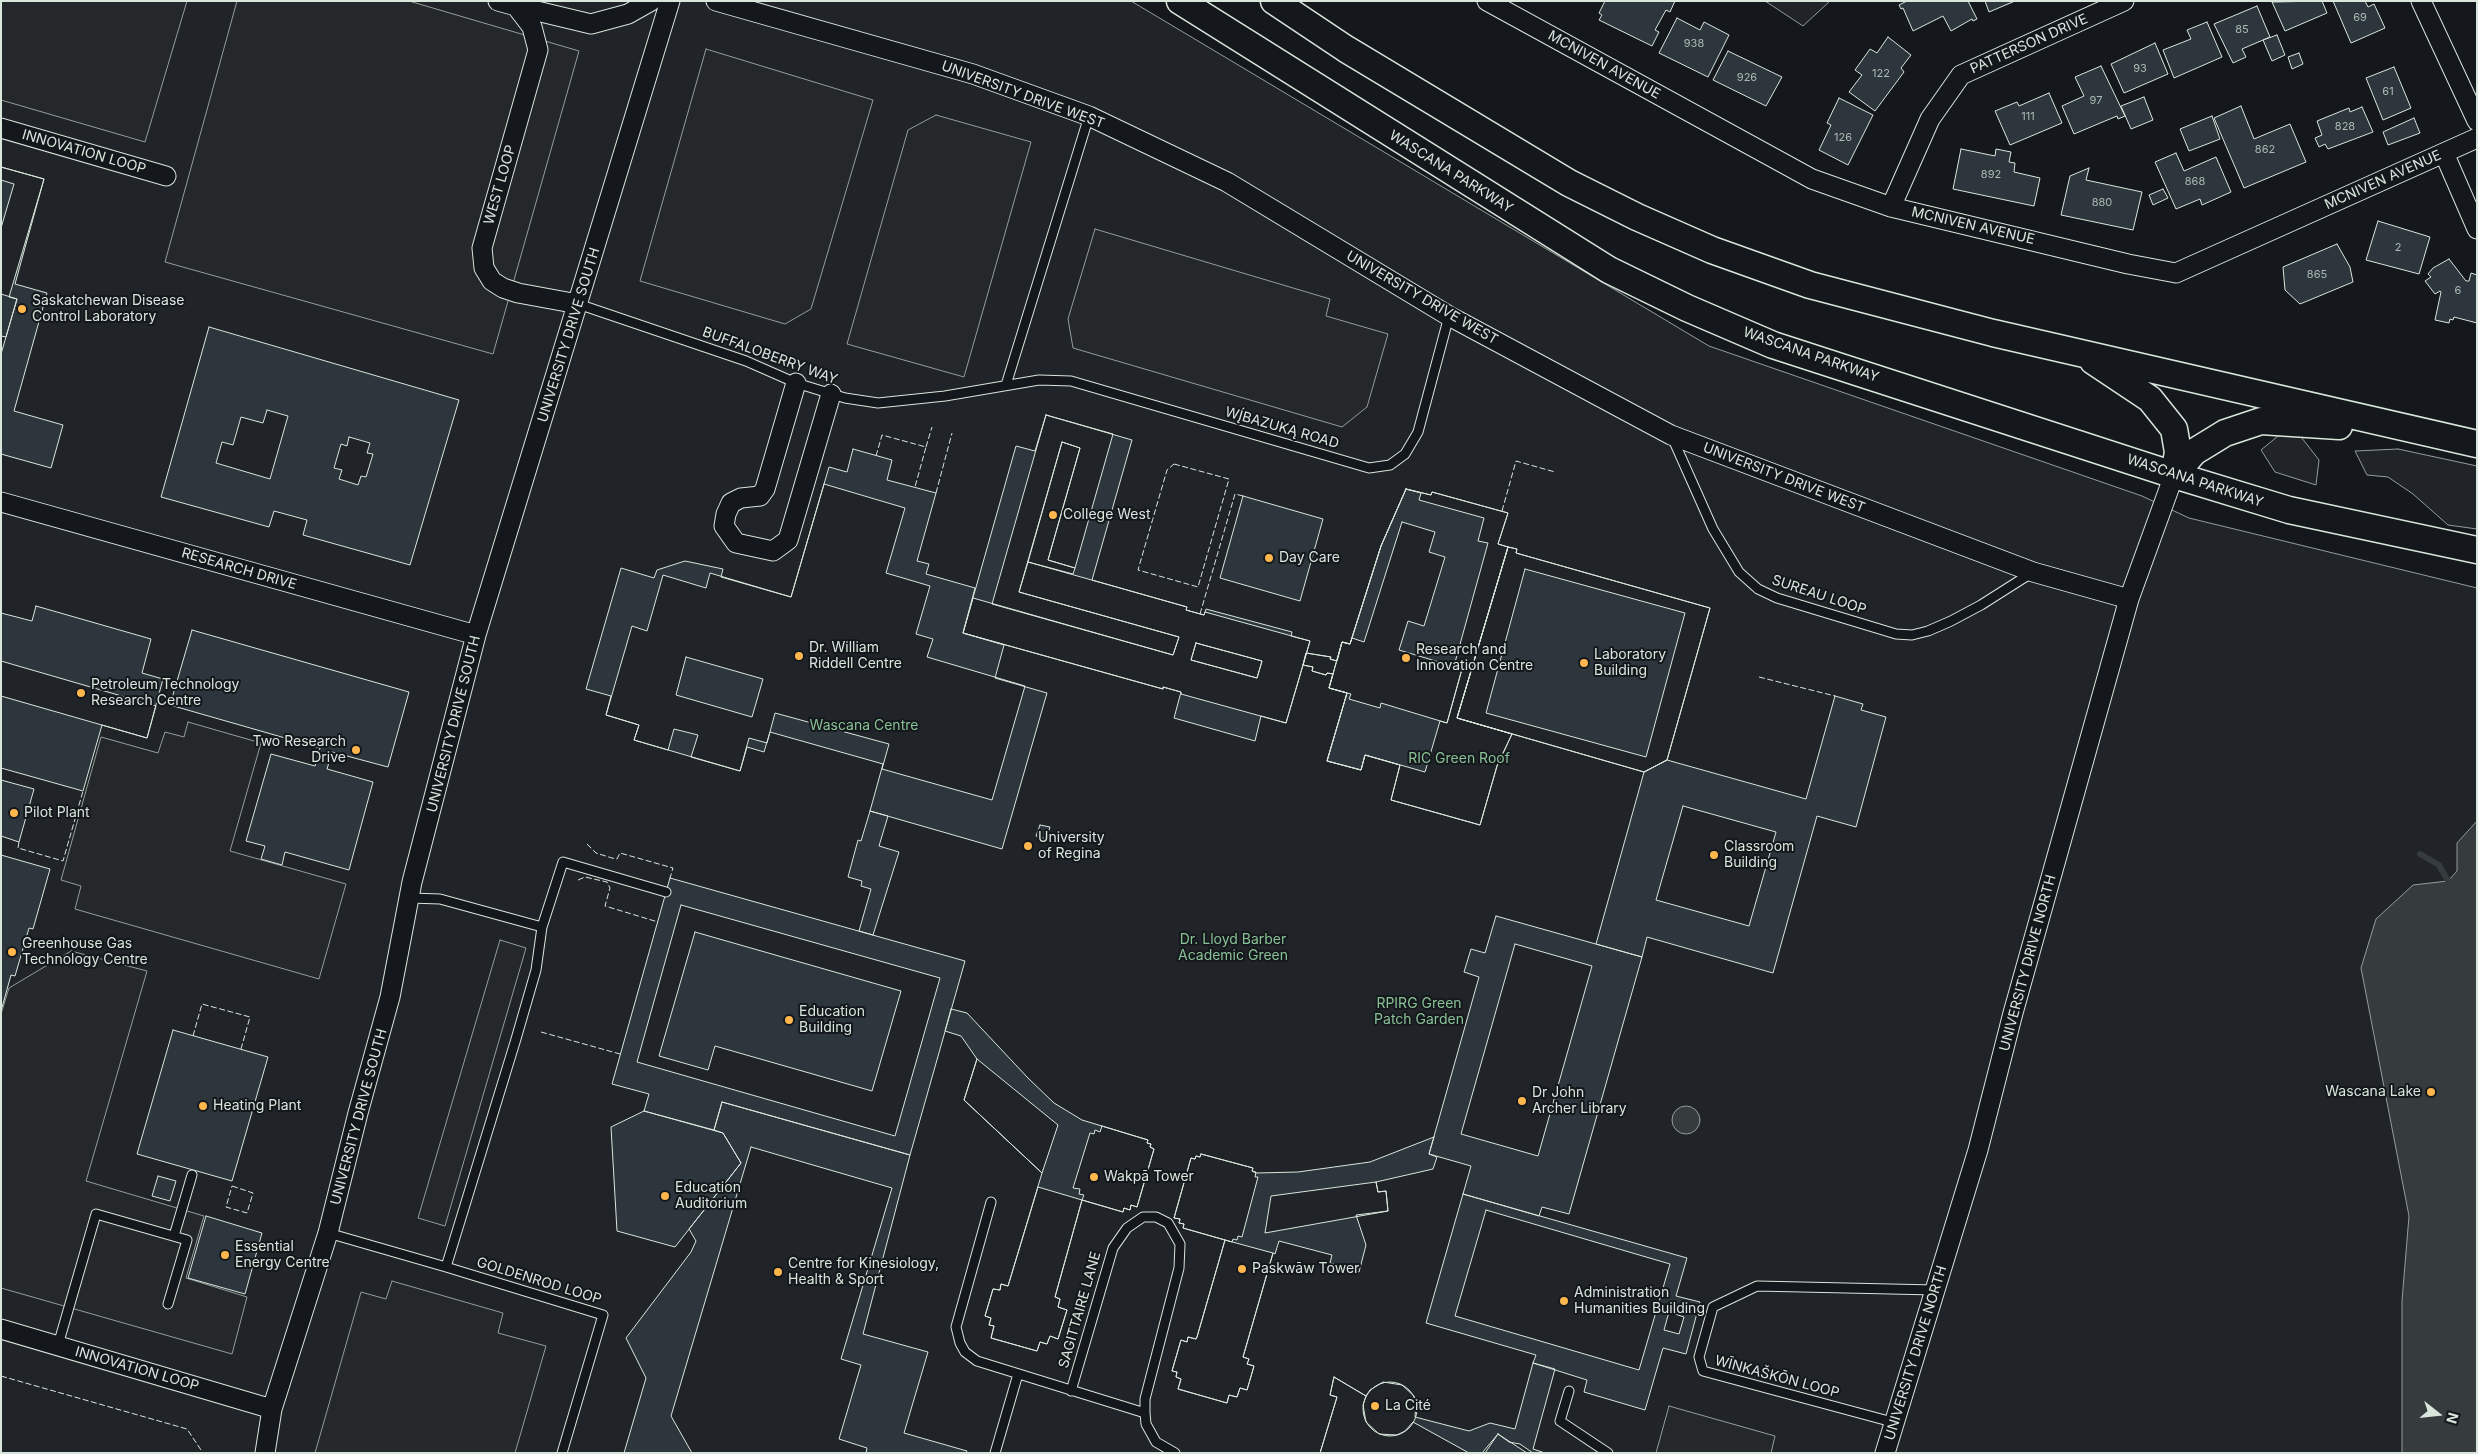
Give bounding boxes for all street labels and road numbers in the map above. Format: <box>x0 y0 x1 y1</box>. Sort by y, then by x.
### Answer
street label: PATTERSON DRIVE <box>1968 10 2090 78</box>
street label: MCNIVEN AVENUE <box>1545 27 1663 103</box>
street label: UNIVERSITY DRIVE WEST <box>939 58 1107 132</box>
street label: INNOVATION LOOP <box>20 126 148 178</box>
street label: WASCANA PARKWAY <box>1386 127 1516 217</box>
street label: WEST LOOP <box>481 143 519 227</box>
street label: MCNIVEN AVENUE <box>2322 147 2444 213</box>
street label: MCNIVEN AVENUE <box>1910 204 2036 248</box>
street label: UNIVERSITY DRIVE SOUTH <box>534 246 604 424</box>
street label: UNIVERSITY DRIVE WEST <box>1343 248 1501 348</box>
street label: BUFFALOBERRY WAY <box>700 324 840 388</box>
street label: WASCANA PARKWAY <box>1741 324 1881 386</box>
street label: WĮ́BAZUKĄ ROAD <box>1223 404 1341 452</box>
street label: UNIVERSITY DRIVE WEST <box>1701 439 1867 517</box>
street label: WASCANA PARKWAY <box>2125 451 2265 511</box>
street label: RESEARCH DRIVE <box>179 545 299 593</box>
street label: SUREAU LOOP <box>1770 572 1868 618</box>
street label: UNIVERSITY DRIVE SOUTH <box>424 634 484 814</box>
street label: UNIVERSITY DRIVE NORTH <box>1996 873 2060 1053</box>
street label: UNIVERSITY DRIVE SOUTH <box>327 1027 391 1207</box>
street label: SAGITTAIRE LANE <box>1055 1250 1105 1370</box>
street label: GOLDENROD LOOP <box>474 1254 604 1308</box>
street label: UNIVERSITY DRIVE NORTH <box>1881 1264 1951 1442</box>
street label: INNOVATION LOOP <box>73 1343 201 1395</box>
street label: WĪNKAŠKŌN LOOP <box>1713 1352 1841 1402</box>

